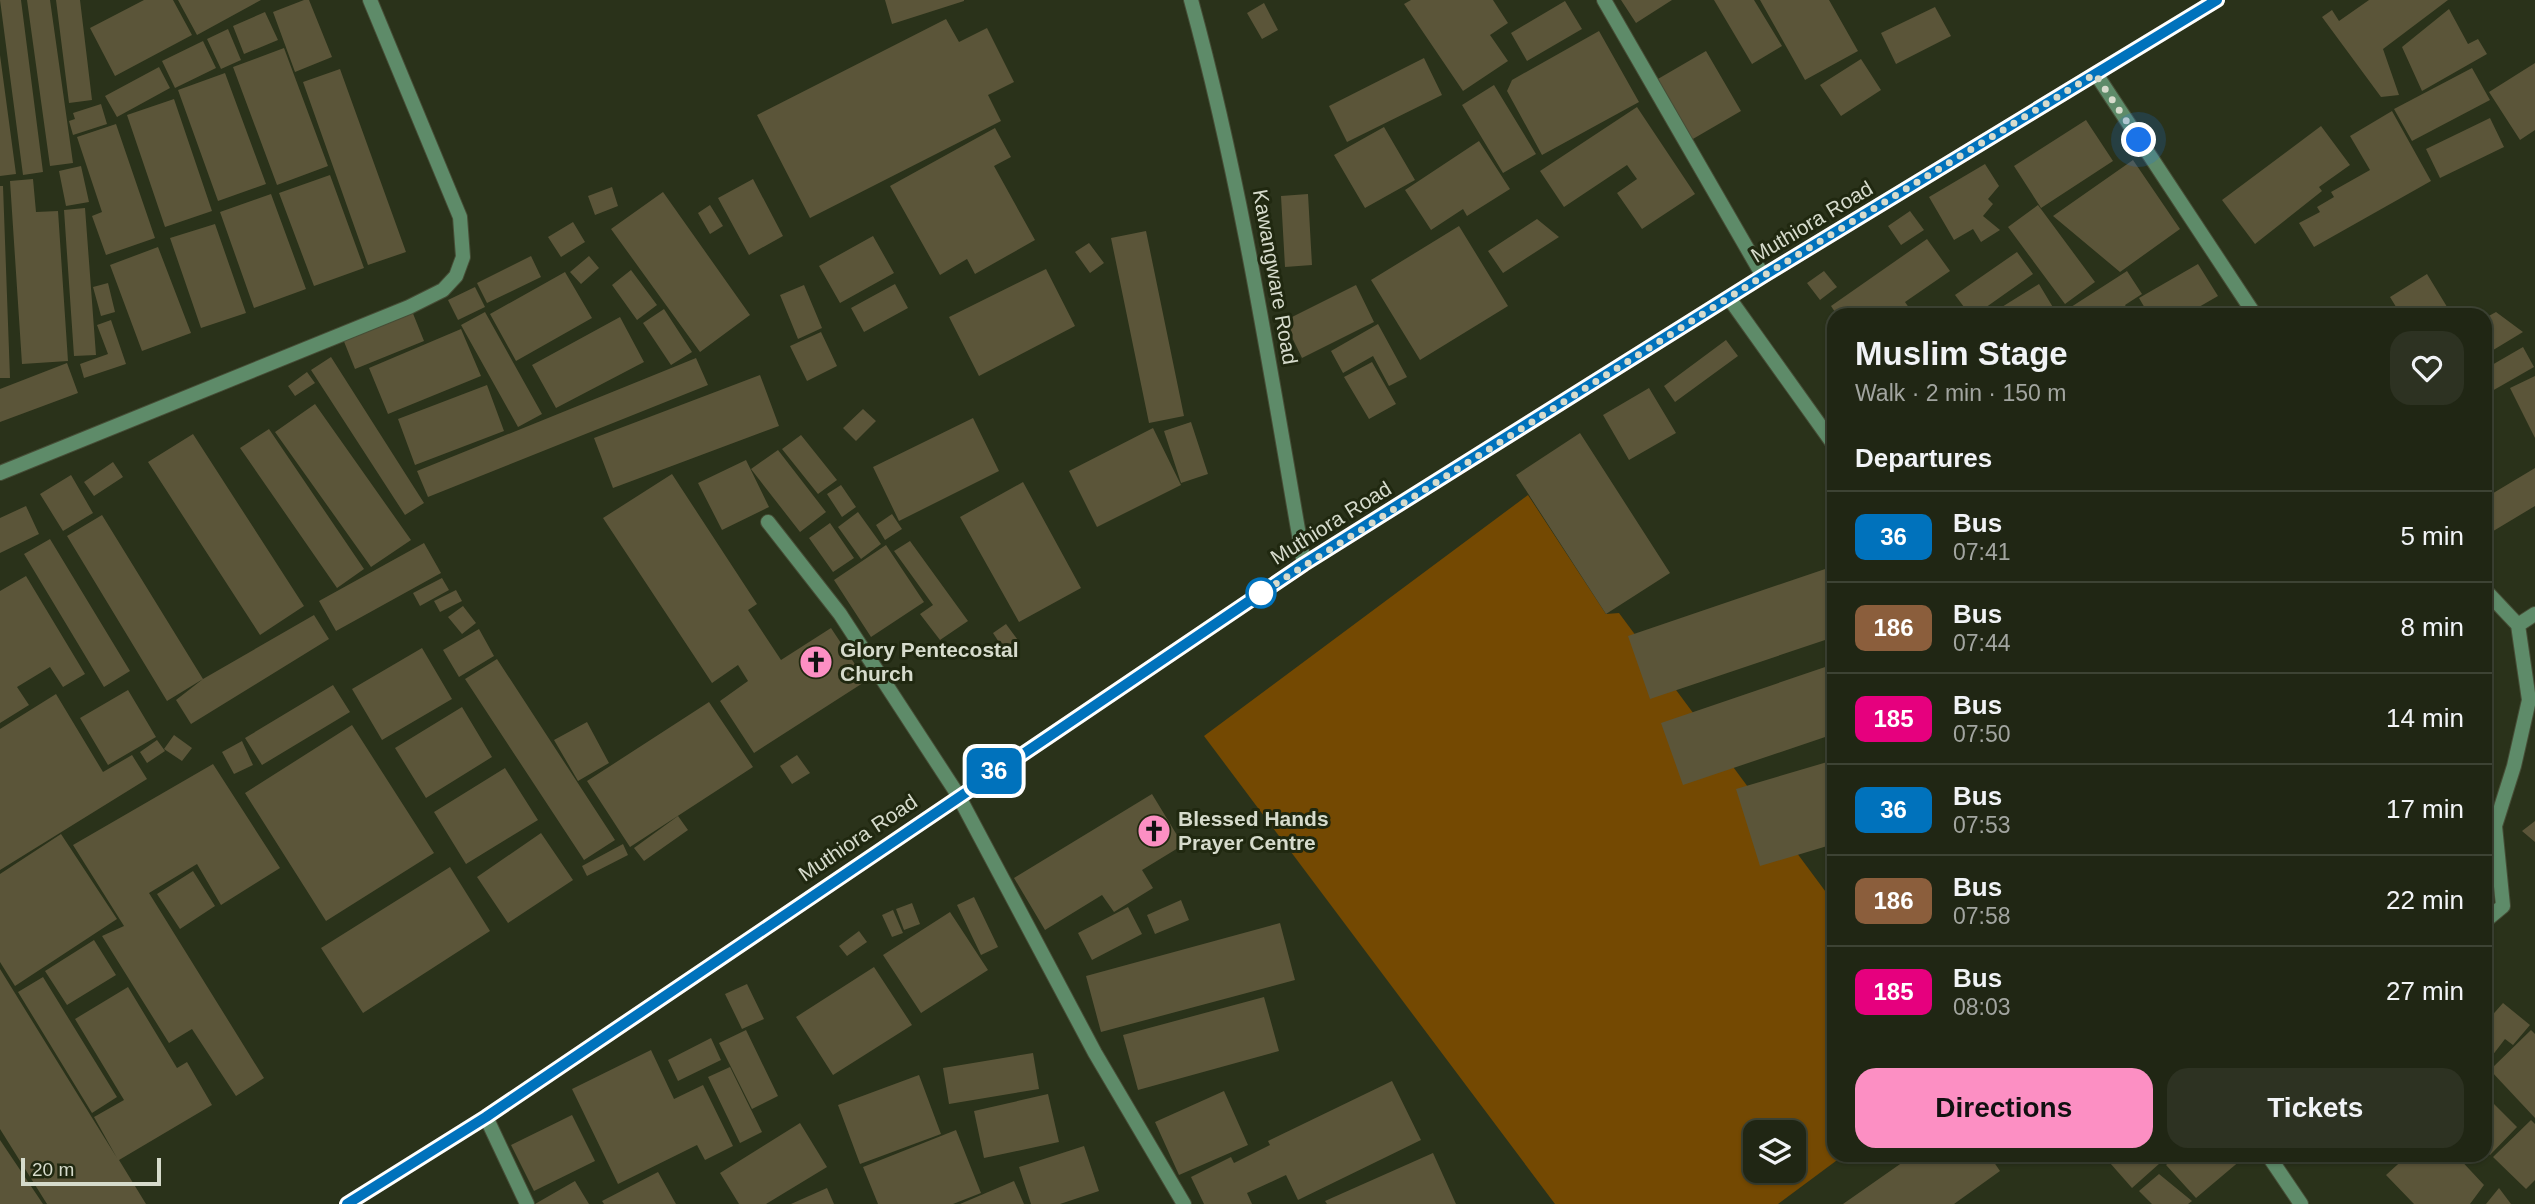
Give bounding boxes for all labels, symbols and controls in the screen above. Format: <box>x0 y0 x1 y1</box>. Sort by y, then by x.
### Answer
your location <box>2121 122 2156 157</box>
street label: Muthiora Road <box>1747 176 1877 267</box>
street label: Kawangware Road <box>1249 188 1302 366</box>
button: heart <box>2390 331 2464 405</box>
text: Muslim Stage <box>1855 335 2068 372</box>
text: Walk · 2 min · 150 m <box>1855 380 2066 406</box>
text: Departures <box>1855 443 1992 473</box>
street label: Muthiora Road <box>1266 476 1395 569</box>
text: Bus <box>1953 508 2002 538</box>
text: 5 min <box>2400 521 2464 551</box>
text: 36 <box>1880 523 1907 550</box>
text: 07:41 <box>1953 539 2011 565</box>
unlabelled marker <box>1246 578 1276 608</box>
text: Bus <box>1953 599 2002 629</box>
text: 8 min <box>2400 612 2464 642</box>
text: 186 <box>1873 614 1914 641</box>
text: 07:44 <box>1953 630 2011 656</box>
place label: Glory Pentecostal Church <box>840 638 1019 685</box>
church icon: Glory Pentecostal Church <box>797 643 835 681</box>
text: Bus <box>1953 690 2002 720</box>
text: 14 min <box>2386 703 2464 733</box>
text: 185 <box>1873 705 1914 732</box>
text: 07:50 <box>1953 721 2011 747</box>
line badge: 36 <box>962 748 1026 794</box>
text: 36 <box>981 757 1007 784</box>
text: Bus <box>1953 781 2002 811</box>
street label: Muthiora Road <box>794 790 921 886</box>
text: 17 min <box>2386 794 2464 824</box>
text: 36 <box>1880 796 1907 823</box>
place label: Blessed Hands Prayer Centre <box>1178 807 1329 854</box>
church icon: Blessed Hands Prayer Centre <box>1135 812 1173 850</box>
text: 07:53 <box>1953 812 2011 838</box>
text: Bus <box>1953 872 2002 902</box>
text: 22 min <box>2386 885 2464 915</box>
text: 186 <box>1873 887 1914 914</box>
text: 07:58 <box>1953 903 2011 929</box>
text: Bus <box>1953 963 2002 993</box>
text: 27 min <box>2386 976 2464 1006</box>
text: 185 <box>1873 978 1914 1005</box>
text: 08:03 <box>1953 994 2011 1020</box>
button: Directions <box>1855 1068 2153 1148</box>
button: Tickets <box>2167 1068 2464 1148</box>
map controls <box>1743 1120 1806 1183</box>
button: layers <box>1743 1120 1806 1183</box>
scale bar <box>21 1155 161 1187</box>
text: 20 m <box>32 1159 74 1180</box>

